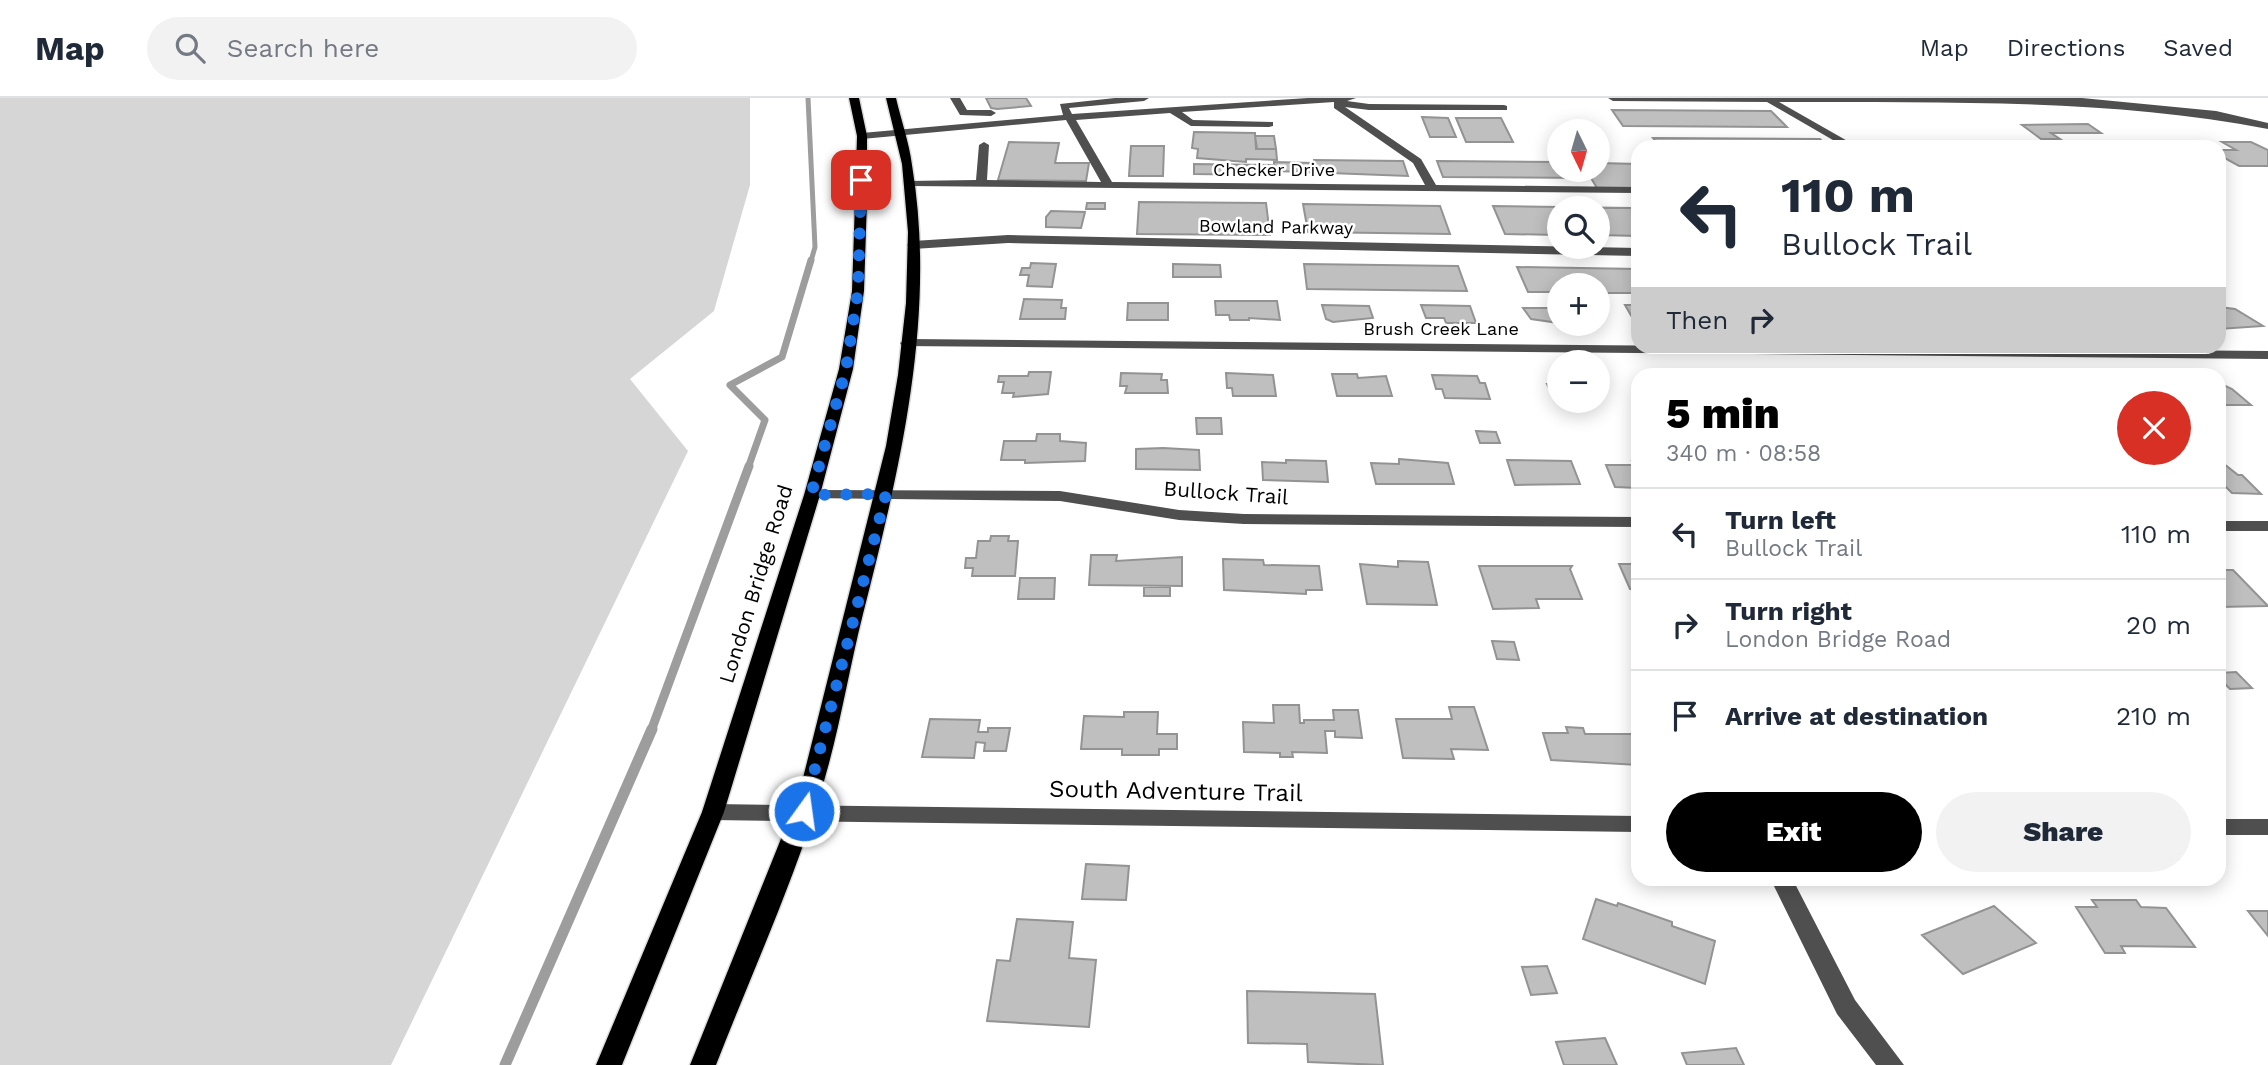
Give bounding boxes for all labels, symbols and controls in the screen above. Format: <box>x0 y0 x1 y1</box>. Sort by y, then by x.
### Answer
search box <box>147 17 637 80</box>
text: Map <box>35 29 105 68</box>
icon: search <box>171 29 209 67</box>
text: Search here <box>227 33 379 63</box>
text: Map <box>1920 34 1969 62</box>
text: Directions <box>2007 34 2125 62</box>
text: Saved <box>2163 34 2233 62</box>
north arrow <box>1547 119 1610 182</box>
map controls <box>1547 119 1610 413</box>
pin <box>831 150 891 210</box>
street label: Checker Drive <box>1213 159 1335 180</box>
icon: arrive <box>842 161 880 199</box>
text: 110 m <box>1781 166 1915 224</box>
icon: left <box>1666 168 1757 259</box>
button: search <box>1547 196 1610 259</box>
street label: Bowland Parkway <box>1199 215 1354 238</box>
text: Bullock Trail <box>1781 225 1972 263</box>
button: + <box>1547 273 1610 336</box>
icon: right <box>1742 301 1780 339</box>
text: Then <box>1666 305 1728 335</box>
street label: Brush Creek Lane <box>1363 318 1519 339</box>
button: − <box>1547 350 1610 413</box>
text: 5 min <box>1666 389 1780 438</box>
button: close <box>2117 391 2191 465</box>
text: 340 m · 08:58 <box>1666 440 1821 467</box>
street label: Bullock Trail <box>1163 476 1290 509</box>
street label: London Bridge Road <box>713 481 798 686</box>
text: Turn left <box>1725 505 1836 535</box>
icon: left <box>1666 515 1704 553</box>
text: 110 m <box>2121 519 2191 549</box>
text: Bullock Trail <box>1725 535 1862 562</box>
text: Turn right <box>1725 596 1852 626</box>
icon: right <box>1666 606 1704 644</box>
text: 20 m <box>2126 610 2191 640</box>
text: London Bridge Road <box>1725 626 1951 653</box>
icon: arrive <box>1666 697 1704 735</box>
text: Arrive at destination <box>1725 701 1988 731</box>
text: 210 m <box>2116 701 2191 731</box>
position arrow <box>767 774 841 848</box>
street label: South Adventure Trail <box>1049 775 1304 807</box>
button: Exit <box>1666 792 1922 872</box>
button: Share <box>1936 792 2191 872</box>

